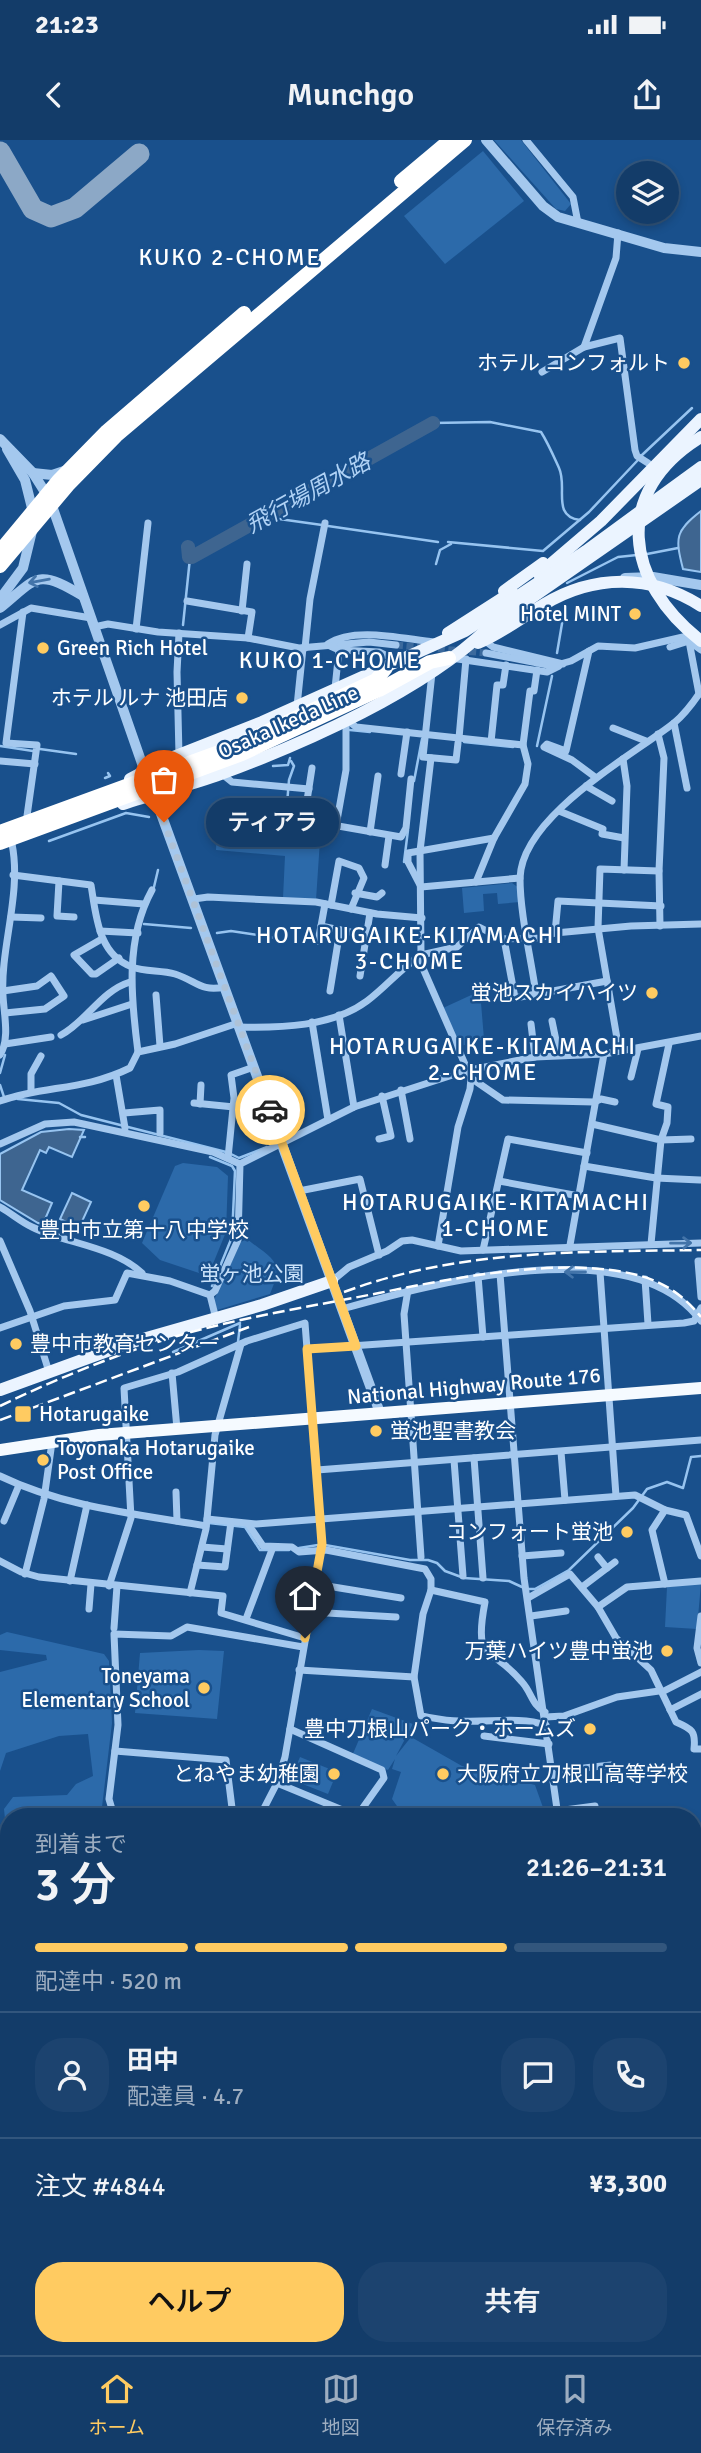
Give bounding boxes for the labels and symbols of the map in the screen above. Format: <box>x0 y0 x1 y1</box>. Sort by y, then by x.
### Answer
district label: KUKO 2-CHOME <box>138 243 322 272</box>
place label: ホテル コンフォルト <box>477 350 670 376</box>
marker: ホテル コンフォルト <box>676 355 692 371</box>
water label: 飛行場周水路 <box>241 446 377 540</box>
one-way arrow <box>28 575 51 589</box>
place label: Hotel MINT <box>520 601 622 627</box>
marker: Hotel MINT <box>627 606 643 622</box>
place label: Green Rich Hotel <box>57 635 208 661</box>
marker: Green Rich Hotel <box>35 640 51 656</box>
district label: KUKO 1-CHOME <box>239 646 421 675</box>
street label: Osaka Ikeda Line <box>214 679 362 765</box>
place label: ホテル ルナ 池田店 <box>51 685 228 711</box>
marker: ホテル ルナ 池田店 <box>234 690 250 706</box>
pin <box>134 750 194 822</box>
callout: ティアラ <box>206 798 339 846</box>
district label: HOTARUGAIKE-KITAMACHI 3-CHOME <box>256 921 564 976</box>
place label: 蛍池スカイハイツ <box>471 980 638 1006</box>
marker: 蛍池スカイハイツ <box>644 985 660 1001</box>
district label: HOTARUGAIKE-KITAMACHI 2-CHOME <box>329 1032 637 1087</box>
courier <box>235 1075 305 1145</box>
district label: HOTARUGAIKE-KITAMACHI 1-CHOME <box>342 1188 650 1243</box>
marker: 豊中市立第十八中学校 <box>136 1198 152 1214</box>
place label: 豊中市立第十八中学校 <box>39 1217 249 1243</box>
one-way arrow <box>669 1236 692 1250</box>
park label: 蛍ヶ池公園 <box>200 1261 305 1287</box>
one-way arrow <box>564 1265 587 1279</box>
place label: 豊中市教育センター <box>30 1331 219 1357</box>
marker: 豊中市教育センター <box>8 1336 24 1352</box>
street label: National Highway Route 176 <box>346 1362 602 1410</box>
place label: Hotarugaike <box>39 1401 149 1427</box>
marker: Hotarugaike <box>13 1404 33 1424</box>
place label: 蛍池聖書教会 <box>390 1418 516 1444</box>
marker: 蛍池聖書教会 <box>368 1423 384 1439</box>
place label: Toyonaka Hotarugaike Post Office <box>57 1435 255 1485</box>
marker: Toyonaka Hotarugaike Post Office <box>35 1452 51 1468</box>
place label: コンフォート蛍池 <box>446 1519 613 1545</box>
marker: コンフォート蛍池 <box>619 1524 635 1540</box>
pin <box>275 1566 335 1638</box>
place label: 万葉ハイツ豊中蛍池 <box>464 1638 653 1664</box>
marker: 万葉ハイツ豊中蛍池 <box>659 1643 675 1659</box>
place label: Toneyama Elementary School <box>21 1663 190 1713</box>
marker: Toneyama Elementary School <box>196 1680 212 1696</box>
place label: 豊中刀根山パーク・ホームズ <box>304 1716 576 1742</box>
marker: 豊中刀根山パーク・ホームズ <box>582 1721 598 1737</box>
place label: とねやま幼稚園 <box>173 1761 320 1787</box>
place label: 大阪府立刀根山高等学校 <box>457 1761 688 1787</box>
marker: とねやま幼稚園 <box>326 1766 342 1782</box>
marker: 大阪府立刀根山高等学校 <box>435 1766 451 1782</box>

